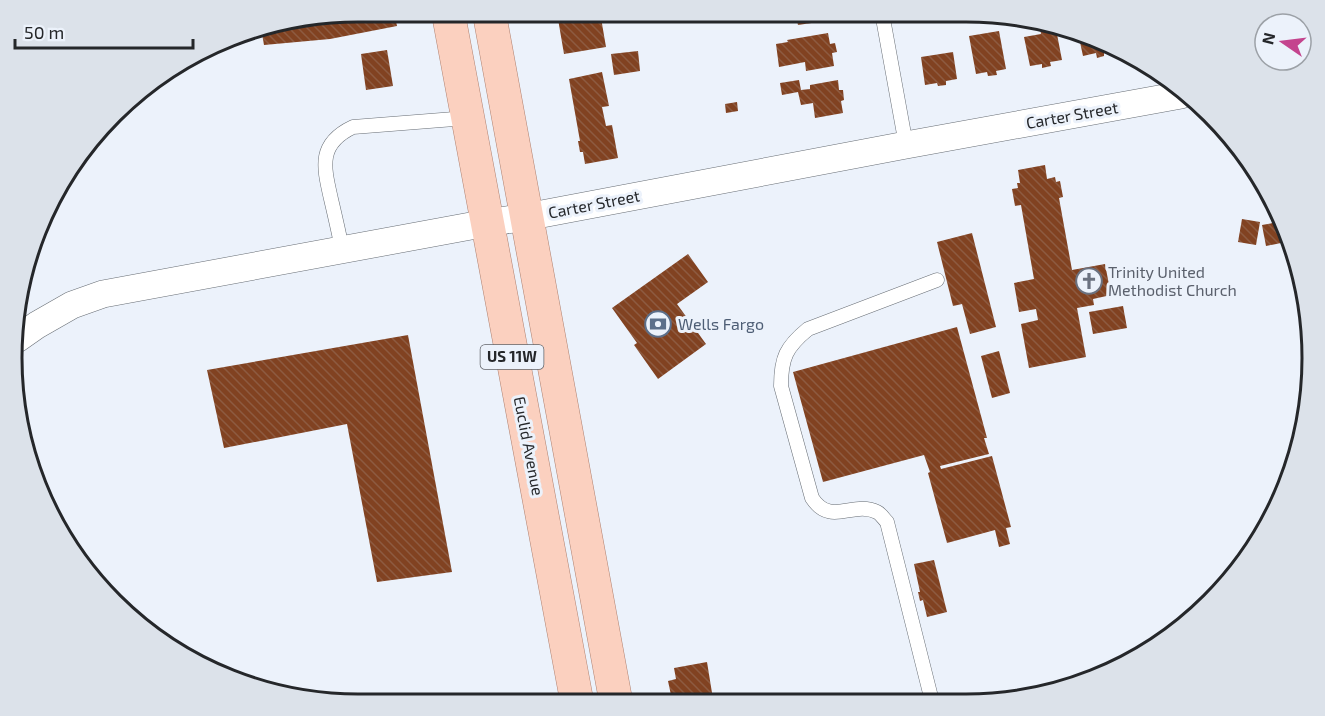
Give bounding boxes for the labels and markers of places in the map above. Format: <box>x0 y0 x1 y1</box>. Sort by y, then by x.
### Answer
place label: Trinity United Methodist Church <box>1108 262 1237 299</box>
church icon: Trinity United Methodist Church <box>1074 266 1104 296</box>
bank icon: Wells Fargo <box>643 309 673 339</box>
place label: Wells Fargo <box>678 314 764 333</box>

